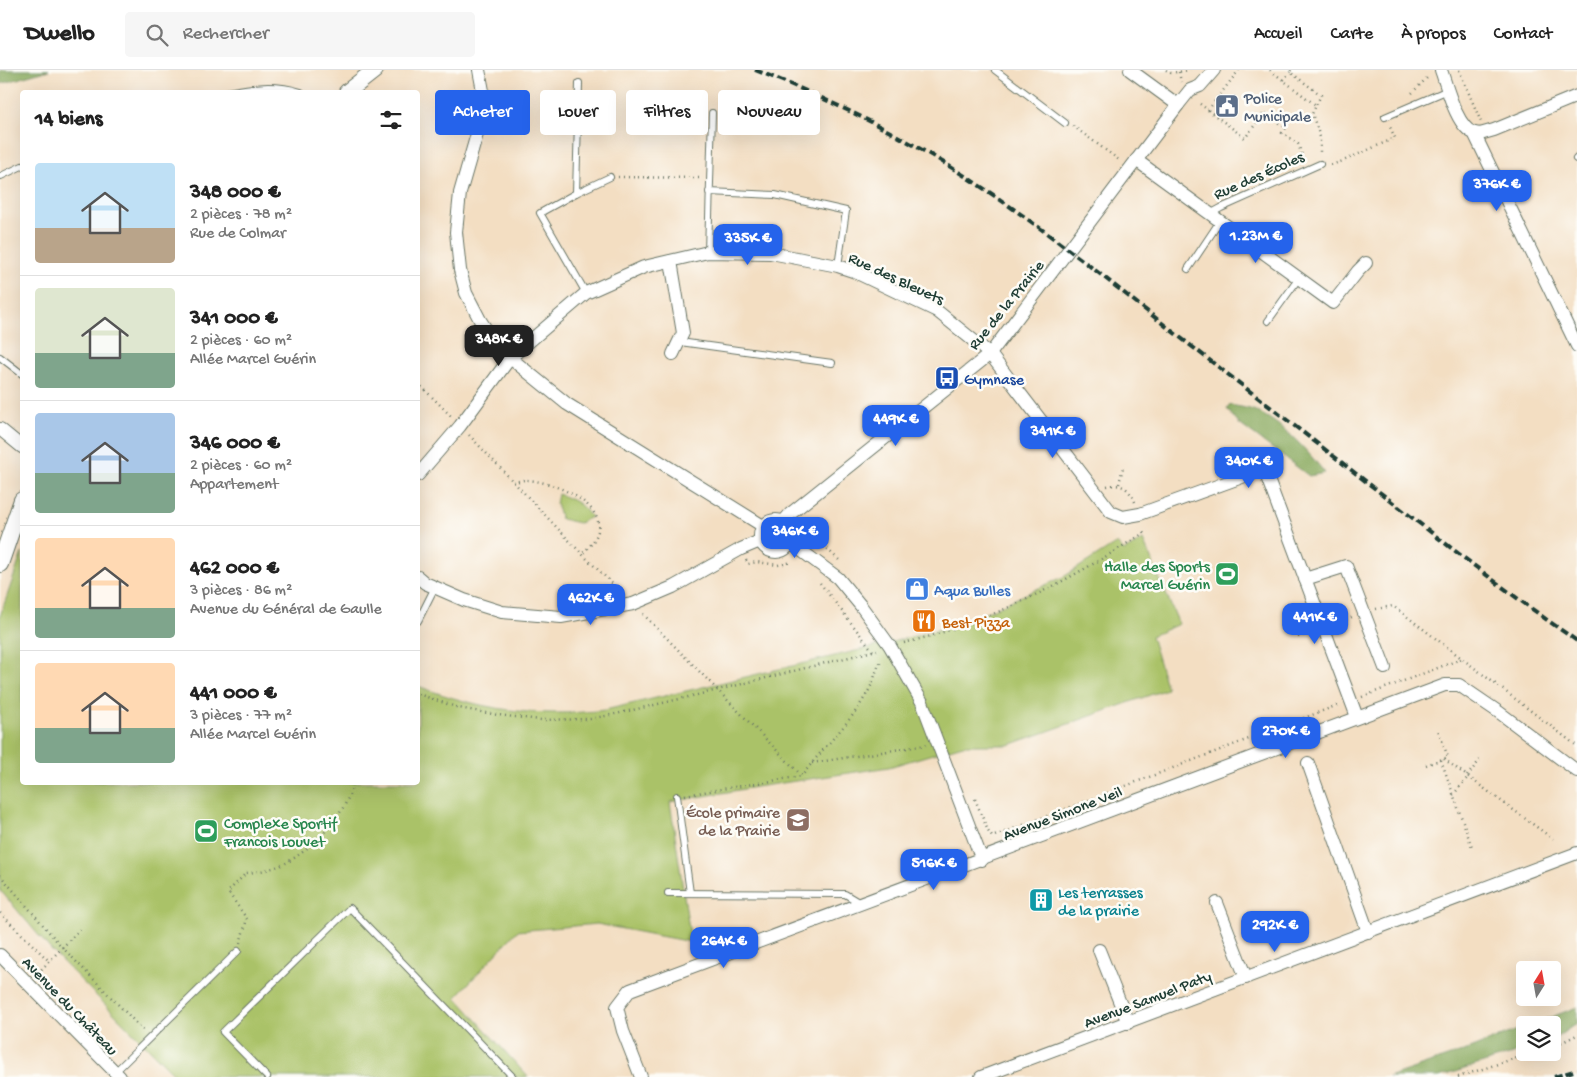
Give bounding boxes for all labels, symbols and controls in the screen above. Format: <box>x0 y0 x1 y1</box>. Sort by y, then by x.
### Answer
search box <box>125 12 475 57</box>
text: Dwello <box>25 20 95 49</box>
icon: search <box>143 21 171 49</box>
text: Rechercher <box>183 23 269 46</box>
text: Accueil <box>1254 24 1302 45</box>
text: Carte <box>1330 24 1373 45</box>
text: À propos <box>1401 24 1466 45</box>
text: Contact <box>1494 24 1552 45</box>
chip: Acheter <box>435 90 530 135</box>
chip: Louer <box>540 90 616 135</box>
chip: Filtres <box>626 90 708 135</box>
chip: Nouveau <box>718 90 820 135</box>
place label: Police Municipale <box>1243 91 1312 128</box>
public building icon: Police Municipale <box>1214 93 1240 119</box>
icon: filters <box>377 106 405 134</box>
text: 14 biens <box>35 108 103 133</box>
street label: Rue des Écoles <box>1211 148 1308 206</box>
pin: 376K € <box>1456 170 1538 212</box>
text: 376K € <box>1474 176 1520 195</box>
text: 348 000 € <box>190 181 281 206</box>
icon: home <box>75 183 135 243</box>
text: 2 pièces · 78 m² <box>190 206 292 225</box>
pin: 1.23M € <box>1210 222 1302 264</box>
pin: 335K € <box>707 224 789 266</box>
text: Rue de Colmar <box>190 225 286 244</box>
text: 1.23M € <box>1230 228 1282 247</box>
text: 335K € <box>724 230 772 249</box>
street label: Rue des Bleuets <box>845 250 947 311</box>
street label: Rue de la Prairie <box>966 257 1050 355</box>
text: 341 000 € <box>190 307 278 332</box>
icon: home <box>75 308 135 368</box>
pin: 348K € <box>458 324 540 367</box>
text: 348K € <box>476 331 522 350</box>
text: 2 pièces · 60 m² <box>190 332 292 351</box>
text: Allée Marcel Guérin <box>190 351 316 370</box>
bus stop icon: Gymnase <box>934 365 960 391</box>
place label: Gymnase <box>964 372 1025 391</box>
pin: 449K € <box>855 404 937 447</box>
text: 449K € <box>873 411 919 430</box>
pin: 341K € <box>1012 416 1094 459</box>
text: 341K € <box>1031 423 1075 442</box>
text: 346 000 € <box>190 432 280 457</box>
icon: home <box>75 433 135 493</box>
pin: 340K € <box>1208 446 1290 489</box>
text: 340K € <box>1225 453 1273 472</box>
text: 2 pièces · 60 m² <box>190 457 292 476</box>
text: Appartement <box>190 476 278 495</box>
pin: 346K € <box>754 516 836 559</box>
text: 346K € <box>772 523 818 542</box>
text: 462 000 € <box>190 557 279 582</box>
icon: home <box>75 558 135 618</box>
place label: Halle des Sports Marcel Guérin <box>1104 559 1211 596</box>
sports icon: Halle des Sports Marcel Guérin <box>1214 561 1240 587</box>
shop icon: Aqua Bulles <box>904 576 930 602</box>
text: 3 pièces · 86 m² <box>190 582 292 601</box>
place label: Aqua Bulles <box>934 583 1011 602</box>
pin: 462K € <box>550 584 632 626</box>
text: 462K € <box>568 590 614 609</box>
text: Avenue du Général de Gaulle <box>190 601 382 620</box>
pin: 441K € <box>1274 602 1356 645</box>
restaurant icon: Best Pizza <box>911 608 937 634</box>
text: 441K € <box>1293 609 1337 628</box>
place label: Best Pizza <box>941 615 1011 634</box>
text: 441 000 € <box>190 682 277 707</box>
icon: home <box>75 683 135 743</box>
text: 3 pièces · 77 m² <box>190 707 292 726</box>
pin: 270K € <box>1245 716 1327 759</box>
text: 270K € <box>1262 723 1310 742</box>
text: Allée Marcel Guérin <box>190 726 316 745</box>
street label: Avenue Simone Veil <box>1001 784 1126 847</box>
place label: École primaire de la Prairie <box>686 805 781 842</box>
school or university icon: École primaire de la Prairie <box>785 807 811 833</box>
place label: Complexe Sportif Francois Louvet <box>223 816 338 853</box>
sports icon: Complexe Sportif Francois Louvet <box>193 818 219 844</box>
pin: 516K € <box>893 848 975 891</box>
text: 516K € <box>911 855 957 874</box>
place label: Les terrasses de la prairie <box>1058 885 1144 922</box>
building icon: Les terrasses de la prairie <box>1028 887 1054 913</box>
pin: 292K € <box>1234 910 1316 953</box>
text: 292K € <box>1252 917 1298 936</box>
pin: 264K € <box>683 926 765 969</box>
text: 264K € <box>701 933 747 952</box>
street label: Avenue du Château <box>17 954 121 1061</box>
north arrow <box>1516 961 1561 1006</box>
map controls <box>1516 961 1561 1061</box>
street label: Avenue Samuel Paty <box>1082 968 1215 1034</box>
button: layers <box>1516 1016 1561 1061</box>

